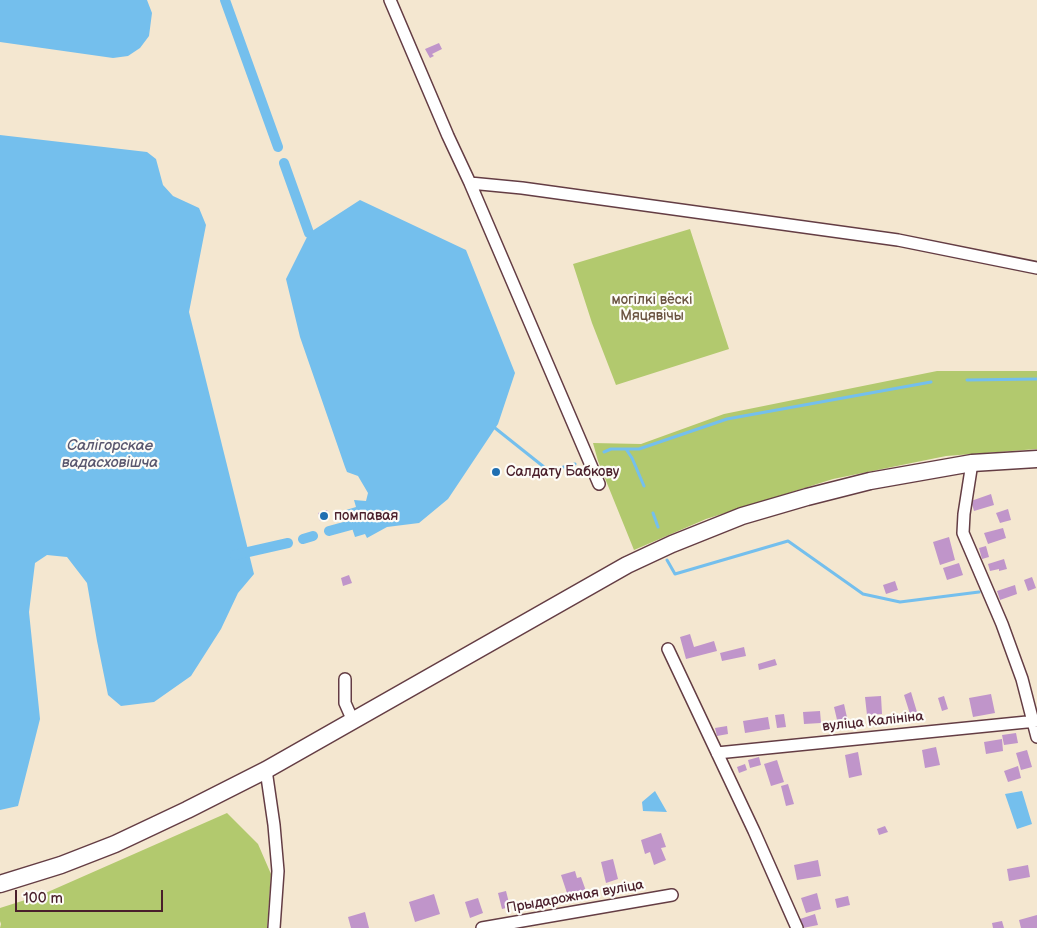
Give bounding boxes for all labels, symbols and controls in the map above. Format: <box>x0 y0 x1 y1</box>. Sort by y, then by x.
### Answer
park label: могілкі вёскі Мяцявічы <box>612 292 692 324</box>
water label: Салігорскае вадасховішча <box>62 437 158 472</box>
place label: Салдату Бабкову <box>506 464 619 480</box>
marker: Салдату Бабкову <box>490 466 502 478</box>
place label: помпавая <box>334 508 398 524</box>
marker: помпавая <box>318 510 330 522</box>
street label: вуліца Калініна <box>822 708 924 736</box>
street label: Прыдарожная вуліца <box>505 877 645 917</box>
scale bar <box>18 880 165 912</box>
text: 100 m <box>23 889 63 908</box>

